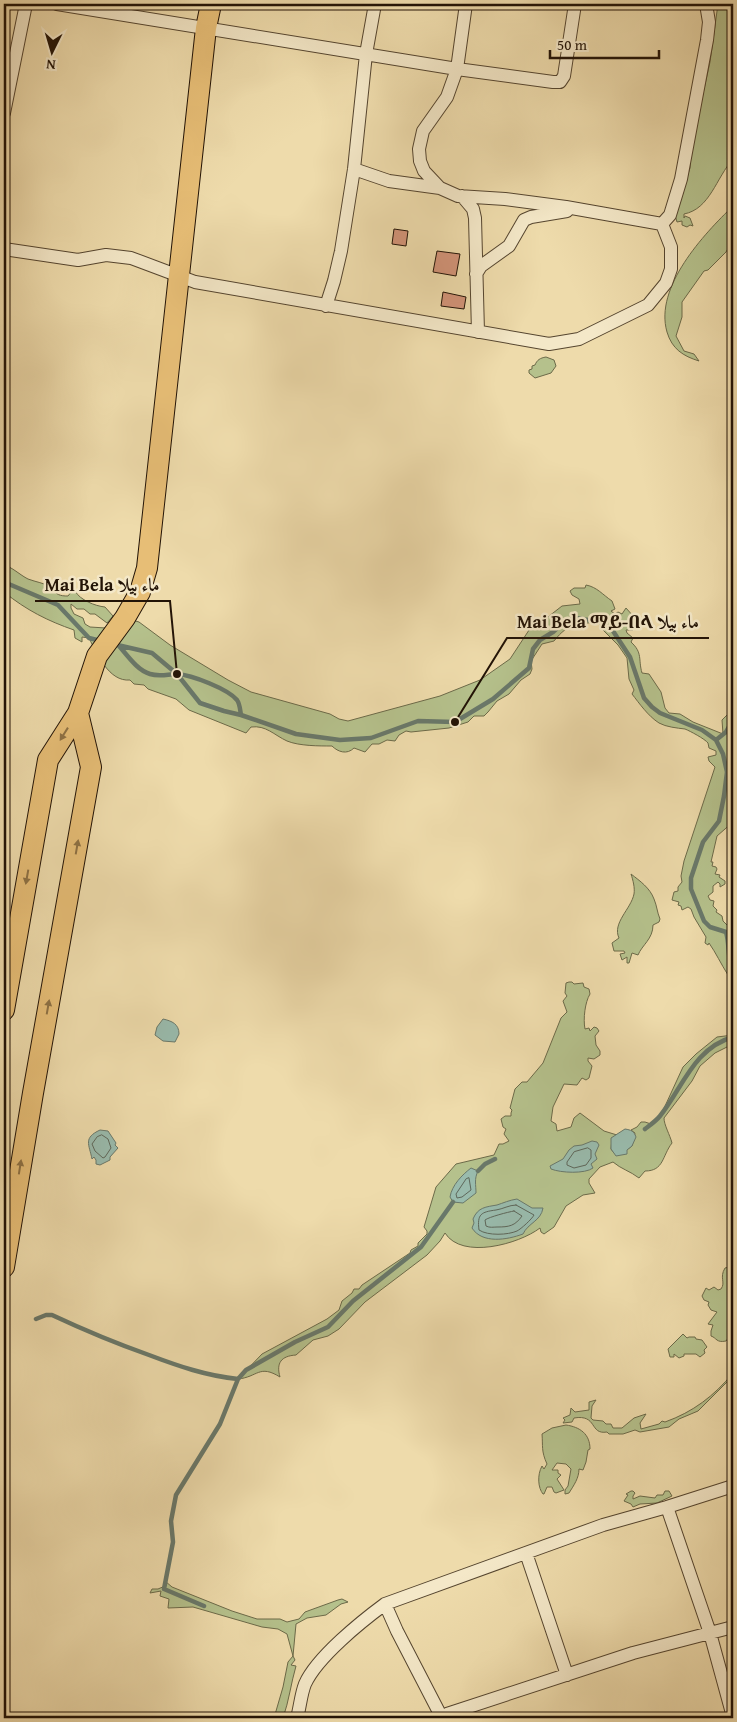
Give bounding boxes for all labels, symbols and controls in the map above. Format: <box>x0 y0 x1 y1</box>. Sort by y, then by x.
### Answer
north arrow <box>28 28 78 78</box>
scale bar <box>550 28 658 60</box>
text: 50 m <box>557 34 588 55</box>
text: N <box>45 55 56 75</box>
callout: Mai Bela ماء بيلا <box>35 568 170 601</box>
text: Mai Bela ماء بيلا <box>45 571 159 598</box>
callout: Mai Bela ማይ-በላ ماء بيلا <box>507 605 709 638</box>
text: Mai Bela ማይ-በላ ماء بيلا <box>517 608 699 635</box>
one-way arrow <box>60 728 69 741</box>
one-way arrow <box>73 839 81 855</box>
one-way arrow <box>23 869 31 885</box>
one-way arrow <box>45 998 53 1014</box>
one-way arrow <box>17 1159 25 1175</box>

